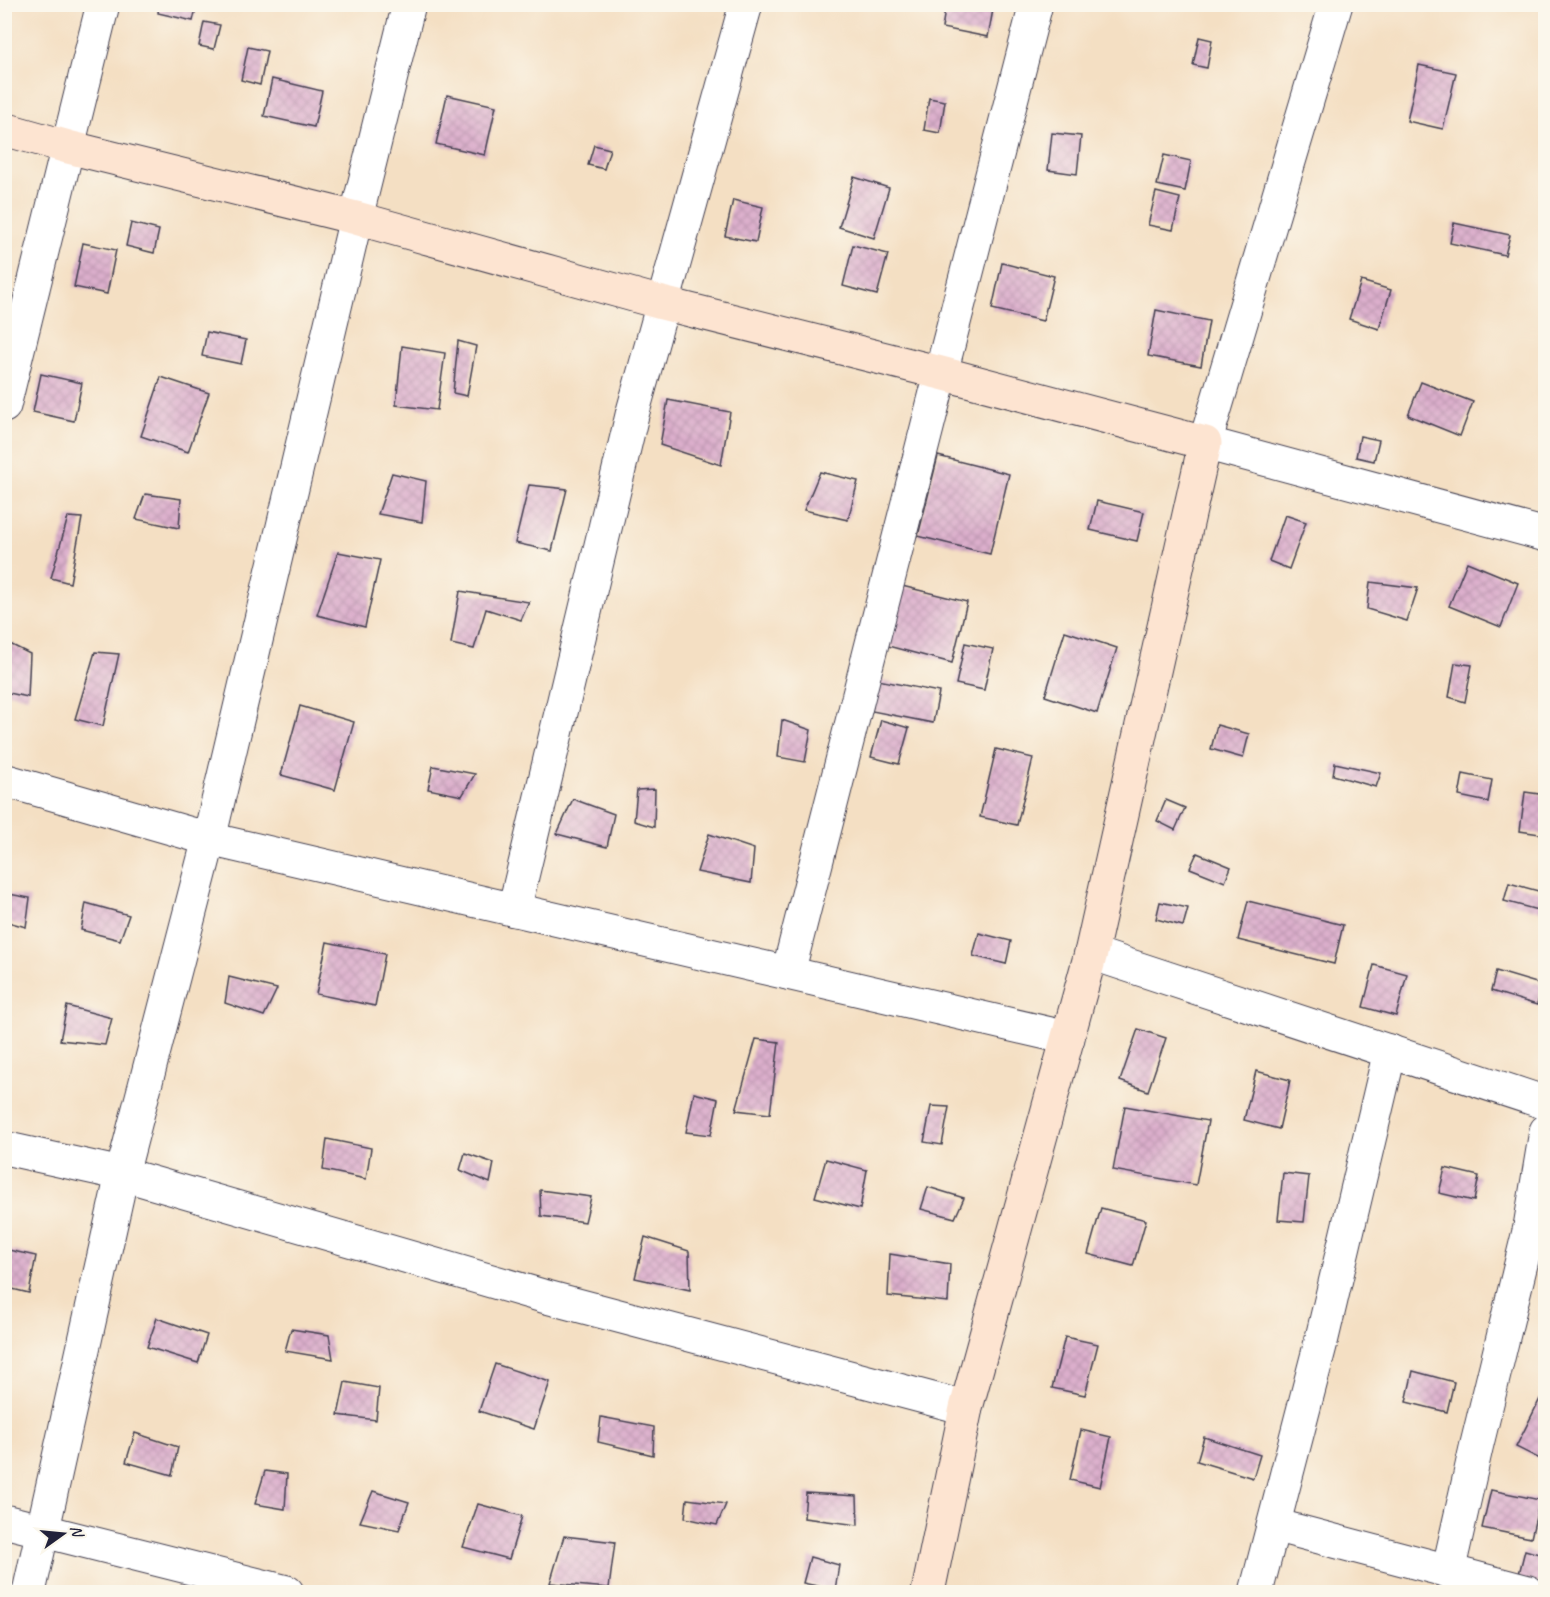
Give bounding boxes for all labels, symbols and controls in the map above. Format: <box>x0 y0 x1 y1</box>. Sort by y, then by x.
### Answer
north arrow <box>33 1504 93 1564</box>
text: N <box>66 1523 88 1541</box>

